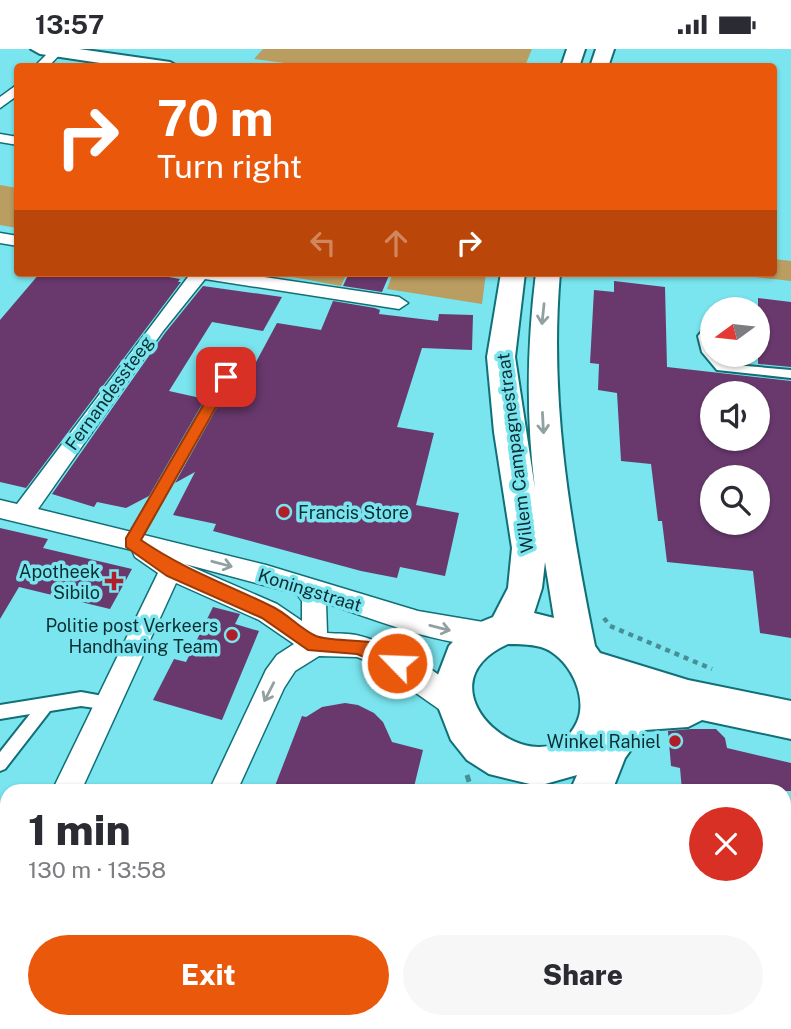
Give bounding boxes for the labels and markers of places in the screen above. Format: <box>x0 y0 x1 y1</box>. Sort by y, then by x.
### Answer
pin <box>196 347 256 407</box>
place label: Francis Store <box>298 502 409 523</box>
marker: Francis Store <box>276 504 292 520</box>
place label: Apotheek Sibilo <box>19 561 100 603</box>
marker: Apotheek Sibilo <box>106 573 122 589</box>
place label: Politie post Verkeers Handhaving Team <box>45 615 218 657</box>
marker: Politie post Verkeers Handhaving Team <box>224 627 240 643</box>
place label: Winkel Rahiel <box>547 731 661 752</box>
marker: Winkel Rahiel <box>667 733 683 749</box>

